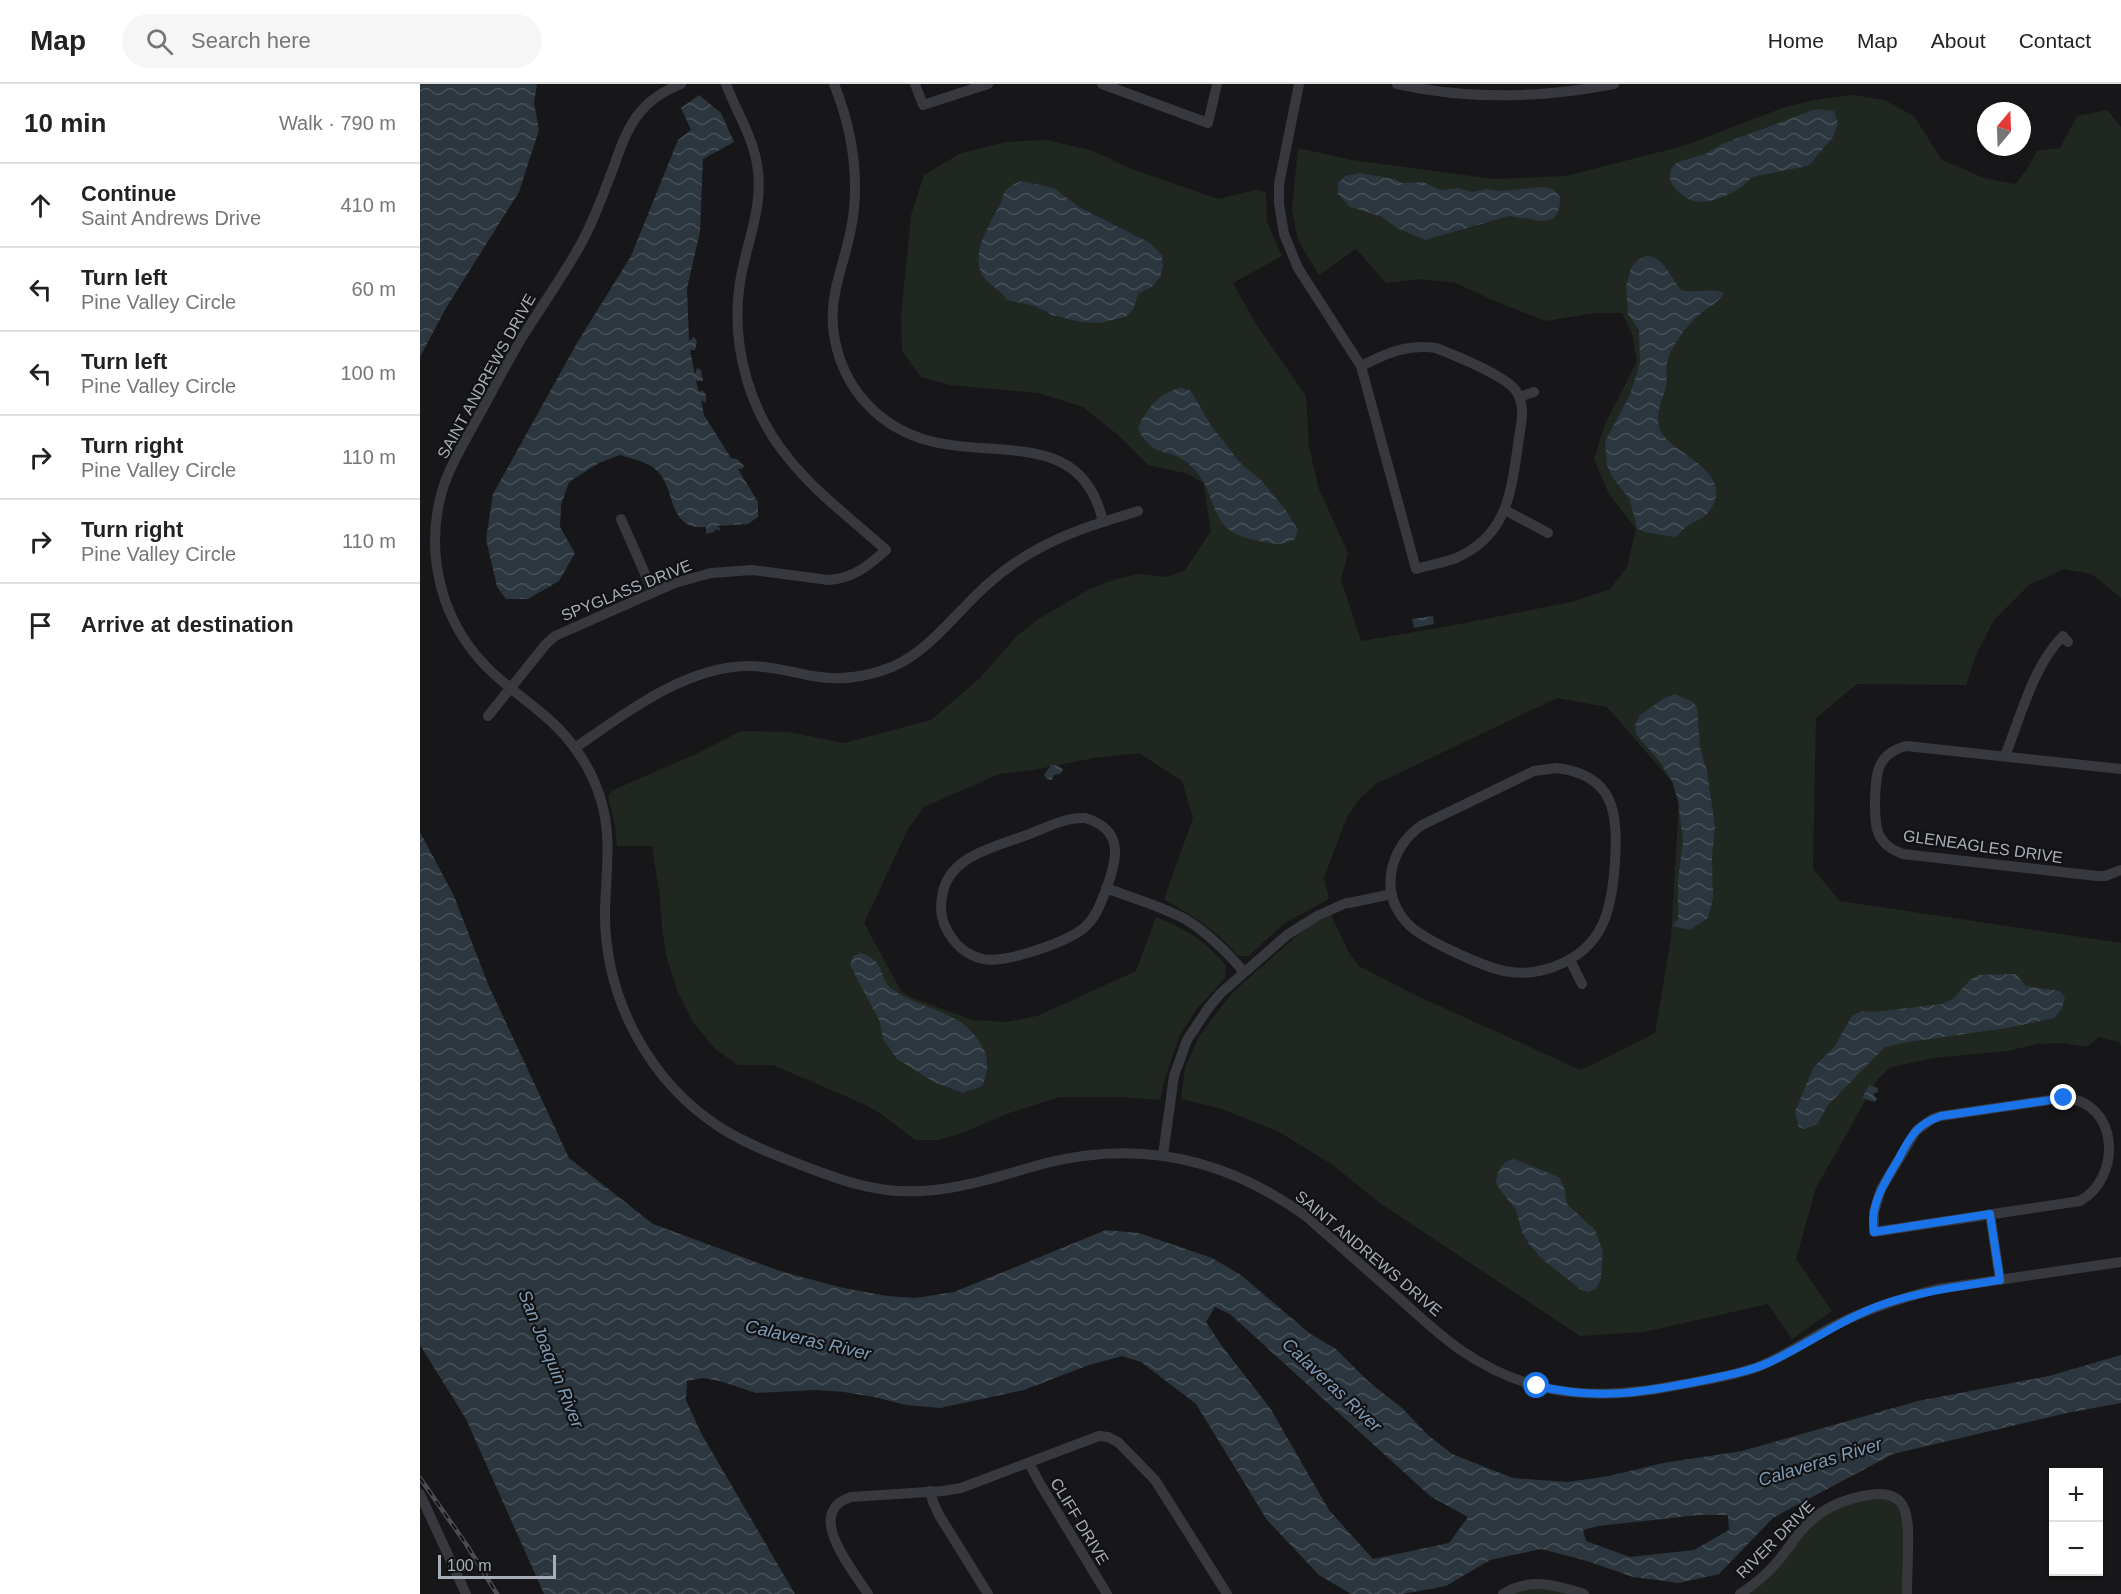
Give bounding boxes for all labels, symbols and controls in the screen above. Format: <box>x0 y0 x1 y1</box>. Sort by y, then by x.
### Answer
search box <box>122 14 542 68</box>
text: Map <box>30 25 86 56</box>
icon: search <box>143 25 176 58</box>
text: Search here <box>191 28 311 53</box>
text: Home <box>1768 29 1824 52</box>
text: Map <box>1857 29 1898 52</box>
text: About <box>1931 29 1986 52</box>
text: Contact <box>2019 29 2091 52</box>
north arrow <box>1977 102 2031 156</box>
text: 10 min <box>24 108 106 138</box>
text: Walk · 790 m <box>279 112 396 134</box>
text: Continue <box>81 181 176 206</box>
icon: ahead <box>24 189 57 222</box>
text: 410 m <box>340 194 396 216</box>
text: Saint Andrews Drive <box>81 207 261 229</box>
text: Turn left <box>81 265 167 290</box>
icon: left <box>24 273 57 306</box>
text: 60 m <box>352 278 396 300</box>
text: Pine Valley Circle <box>81 291 236 313</box>
street label: SAINT ANDREWS DRIVE <box>434 291 539 461</box>
text: Turn left <box>81 349 167 374</box>
icon: left <box>24 357 57 390</box>
text: 100 m <box>340 362 396 384</box>
text: Pine Valley Circle <box>81 375 236 397</box>
text: Turn right <box>81 433 183 458</box>
icon: right <box>24 441 57 474</box>
text: 110 m <box>342 446 396 468</box>
text: Pine Valley Circle <box>81 459 236 481</box>
text: Turn right <box>81 517 183 542</box>
icon: right <box>24 525 57 558</box>
text: 110 m <box>342 530 396 552</box>
text: Pine Valley Circle <box>81 543 236 565</box>
street label: SPYGLASS DRIVE <box>559 557 694 624</box>
icon: arrive <box>24 609 57 642</box>
text: Arrive at destination <box>81 612 294 637</box>
street label: GLENEAGLES DRIVE <box>1902 827 2064 866</box>
route end <box>2050 1084 2076 1110</box>
street label: SAINT ANDREWS DRIVE <box>1292 1187 1445 1320</box>
water label: San Joaquin River <box>514 1287 588 1432</box>
water label: Calaveras River <box>743 1316 874 1364</box>
water label: Calaveras River <box>1278 1334 1386 1437</box>
route start <box>1523 1372 1549 1398</box>
water label: Calaveras River <box>1756 1433 1885 1490</box>
map controls <box>2049 1468 2103 1576</box>
button: + <box>2049 1468 2103 1522</box>
street label: CLIFF DRIVE <box>1047 1475 1112 1568</box>
street label: RIVER DRIVE <box>1733 1497 1818 1582</box>
button: − <box>2049 1522 2103 1576</box>
scale bar <box>438 1552 556 1580</box>
text: 100 m <box>447 1557 491 1574</box>

